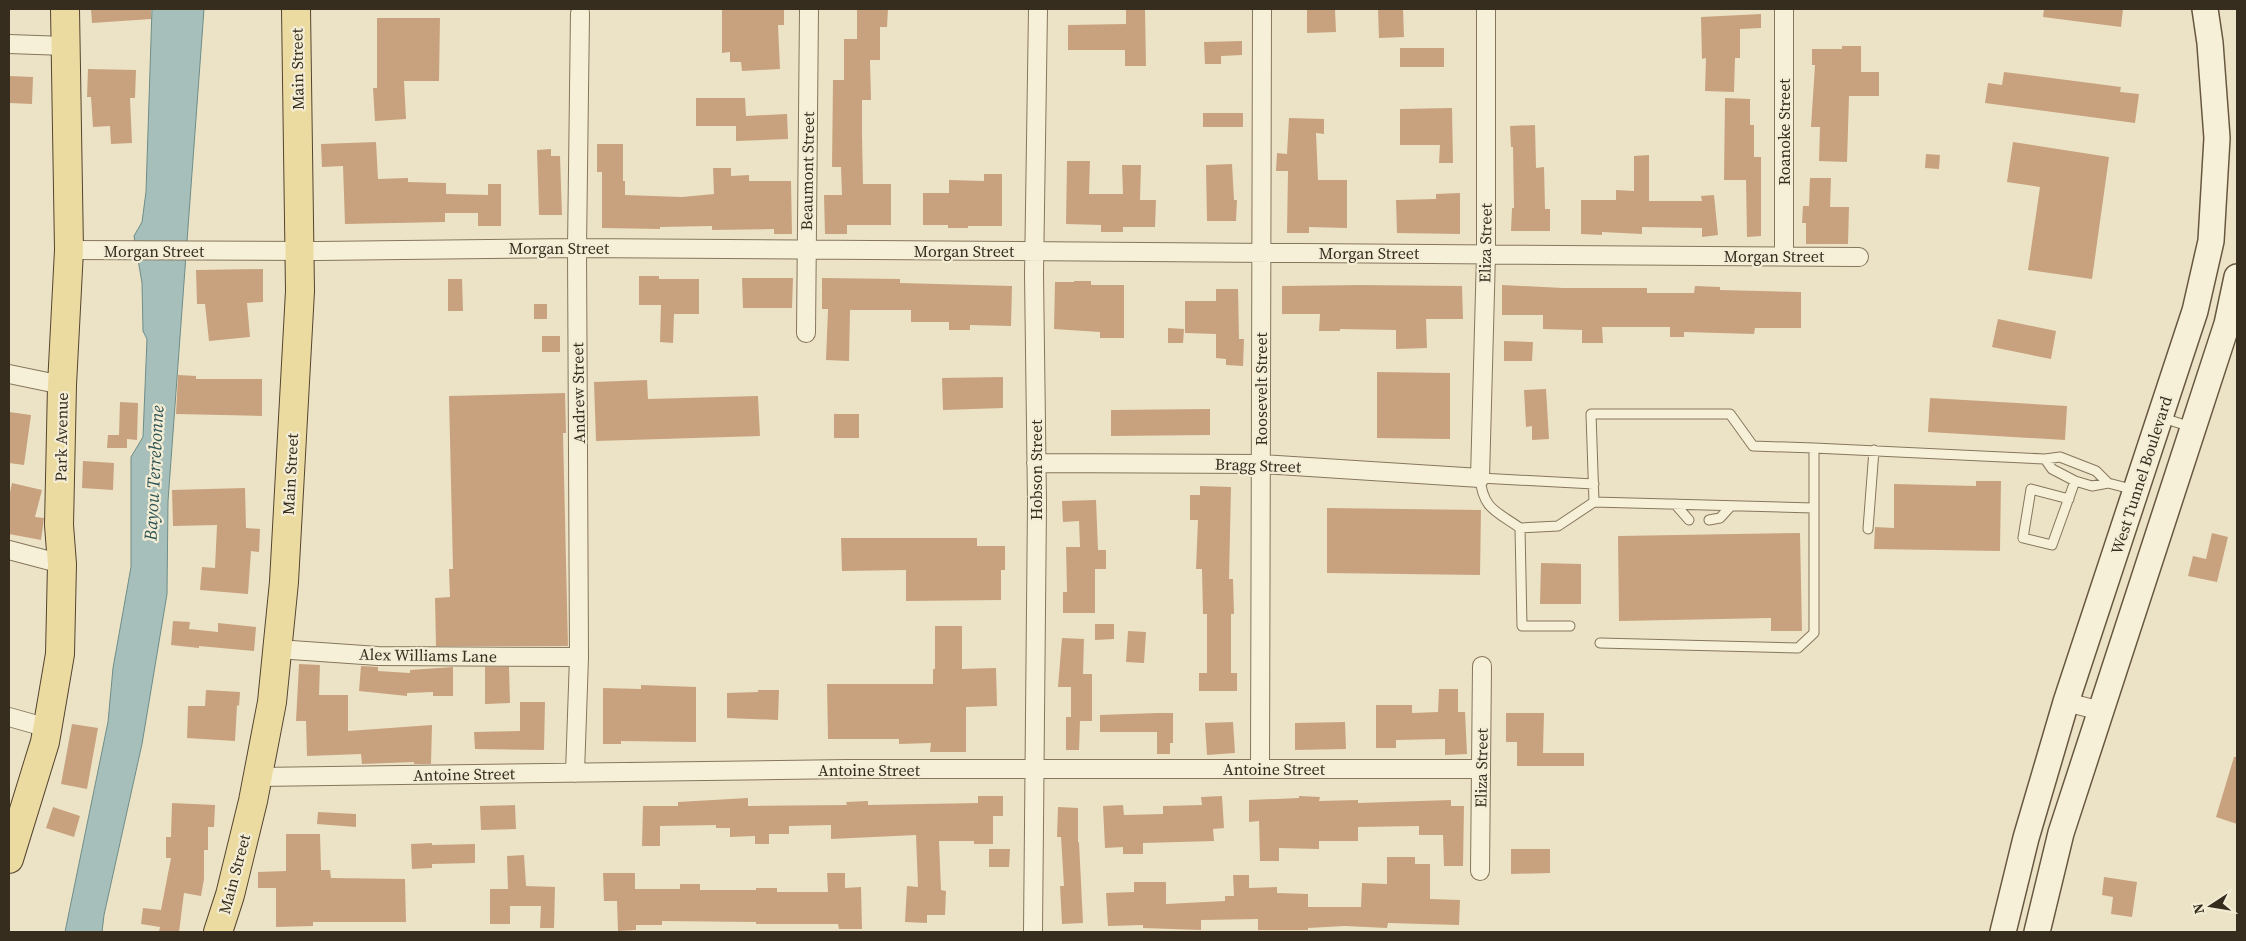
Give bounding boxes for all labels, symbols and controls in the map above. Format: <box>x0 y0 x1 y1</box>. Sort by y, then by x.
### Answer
street label: Main Street <box>285 27 309 110</box>
street label: Roanoke Street <box>1773 78 1795 186</box>
street label: Beaumont Street <box>795 111 819 231</box>
street label: Eliza Street <box>1473 202 1497 283</box>
street label: Morgan Street <box>509 237 610 259</box>
street label: Morgan Street <box>104 240 205 262</box>
street label: Morgan Street <box>914 240 1015 262</box>
street label: Morgan Street <box>1319 242 1420 264</box>
street label: Morgan Street <box>1724 245 1825 267</box>
street label: Roosevelt Street <box>1250 331 1272 446</box>
street label: Andrew Street <box>566 341 590 444</box>
street label: Park Avenue <box>49 392 73 482</box>
street label: West Tunnel Boulevard <box>2105 393 2177 557</box>
water label: Bayou Terrebonne <box>137 404 170 542</box>
street label: Hobson Street <box>1025 419 1047 520</box>
street label: Main Street <box>277 432 303 515</box>
street label: Bragg Street <box>1215 453 1302 478</box>
street label: Alex Williams Lane <box>359 643 497 667</box>
street label: Eliza Street <box>1469 727 1493 808</box>
street label: Antoine Street <box>1223 758 1326 780</box>
street label: Antoine Street <box>818 759 921 781</box>
street label: Antoine Street <box>413 762 516 786</box>
street label: Main Street <box>213 831 255 916</box>
north arrow <box>2186 881 2236 931</box>
text: N <box>2187 902 2209 916</box>

